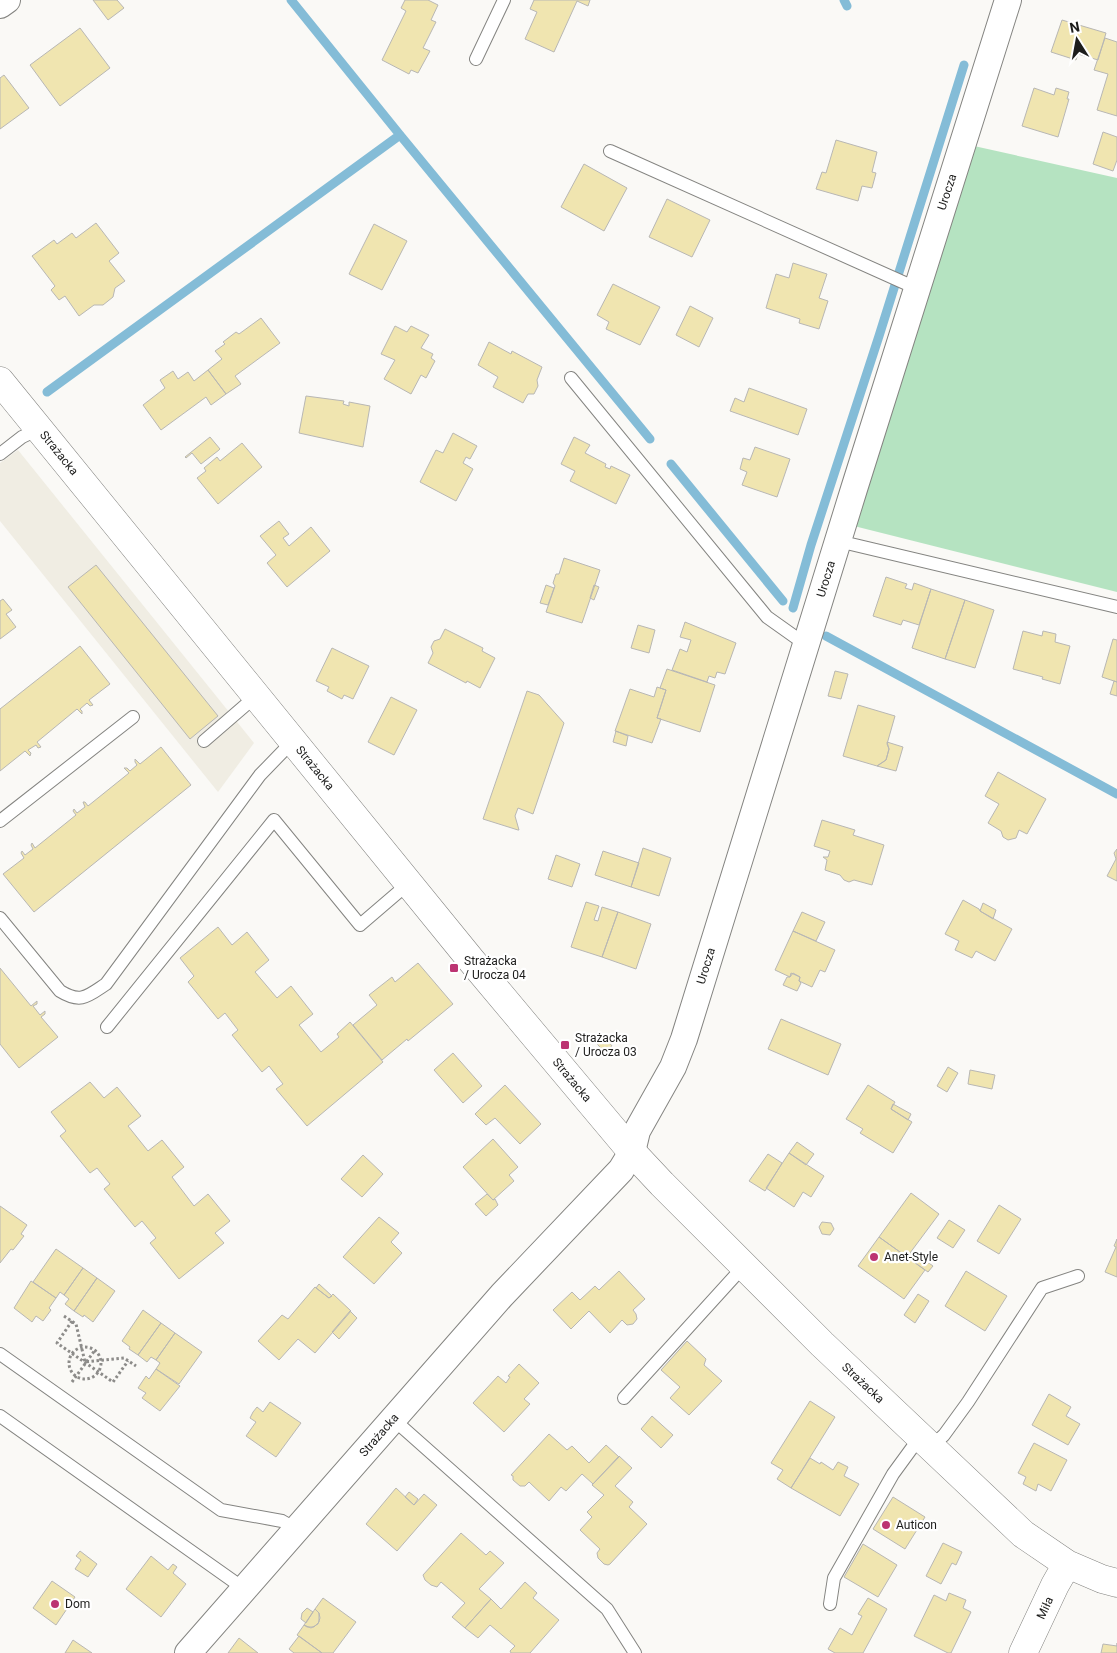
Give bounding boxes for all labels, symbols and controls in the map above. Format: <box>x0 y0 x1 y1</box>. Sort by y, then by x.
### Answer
north arrow <box>1052 15 1102 65</box>
text: N <box>1068 18 1081 36</box>
street label: Urocza <box>935 172 959 212</box>
street label: Strażacka <box>37 428 81 478</box>
street label: Urocza <box>814 559 838 599</box>
street label: Strażacka <box>293 743 337 793</box>
street label: Urocza <box>694 946 718 986</box>
place label: Strażacka / Urocza 04 <box>464 954 526 982</box>
marker: Strażacka / Urocza 04 <box>448 962 460 974</box>
place label: Strażacka / Urocza 03 <box>575 1031 637 1059</box>
marker: Strażacka / Urocza 03 <box>559 1039 571 1051</box>
street label: Strażacka <box>550 1055 594 1105</box>
place label: Anet-Style <box>884 1250 938 1264</box>
marker: Anet-Style <box>868 1251 880 1263</box>
street label: Strażacka <box>839 1360 887 1406</box>
street label: Strażacka <box>356 1410 402 1460</box>
place label: Auticon <box>896 1518 937 1532</box>
marker: Auticon <box>880 1519 892 1531</box>
street label: Miła <box>1034 1595 1056 1621</box>
place label: Dom <box>65 1597 90 1611</box>
marker: Dom <box>49 1598 61 1610</box>

